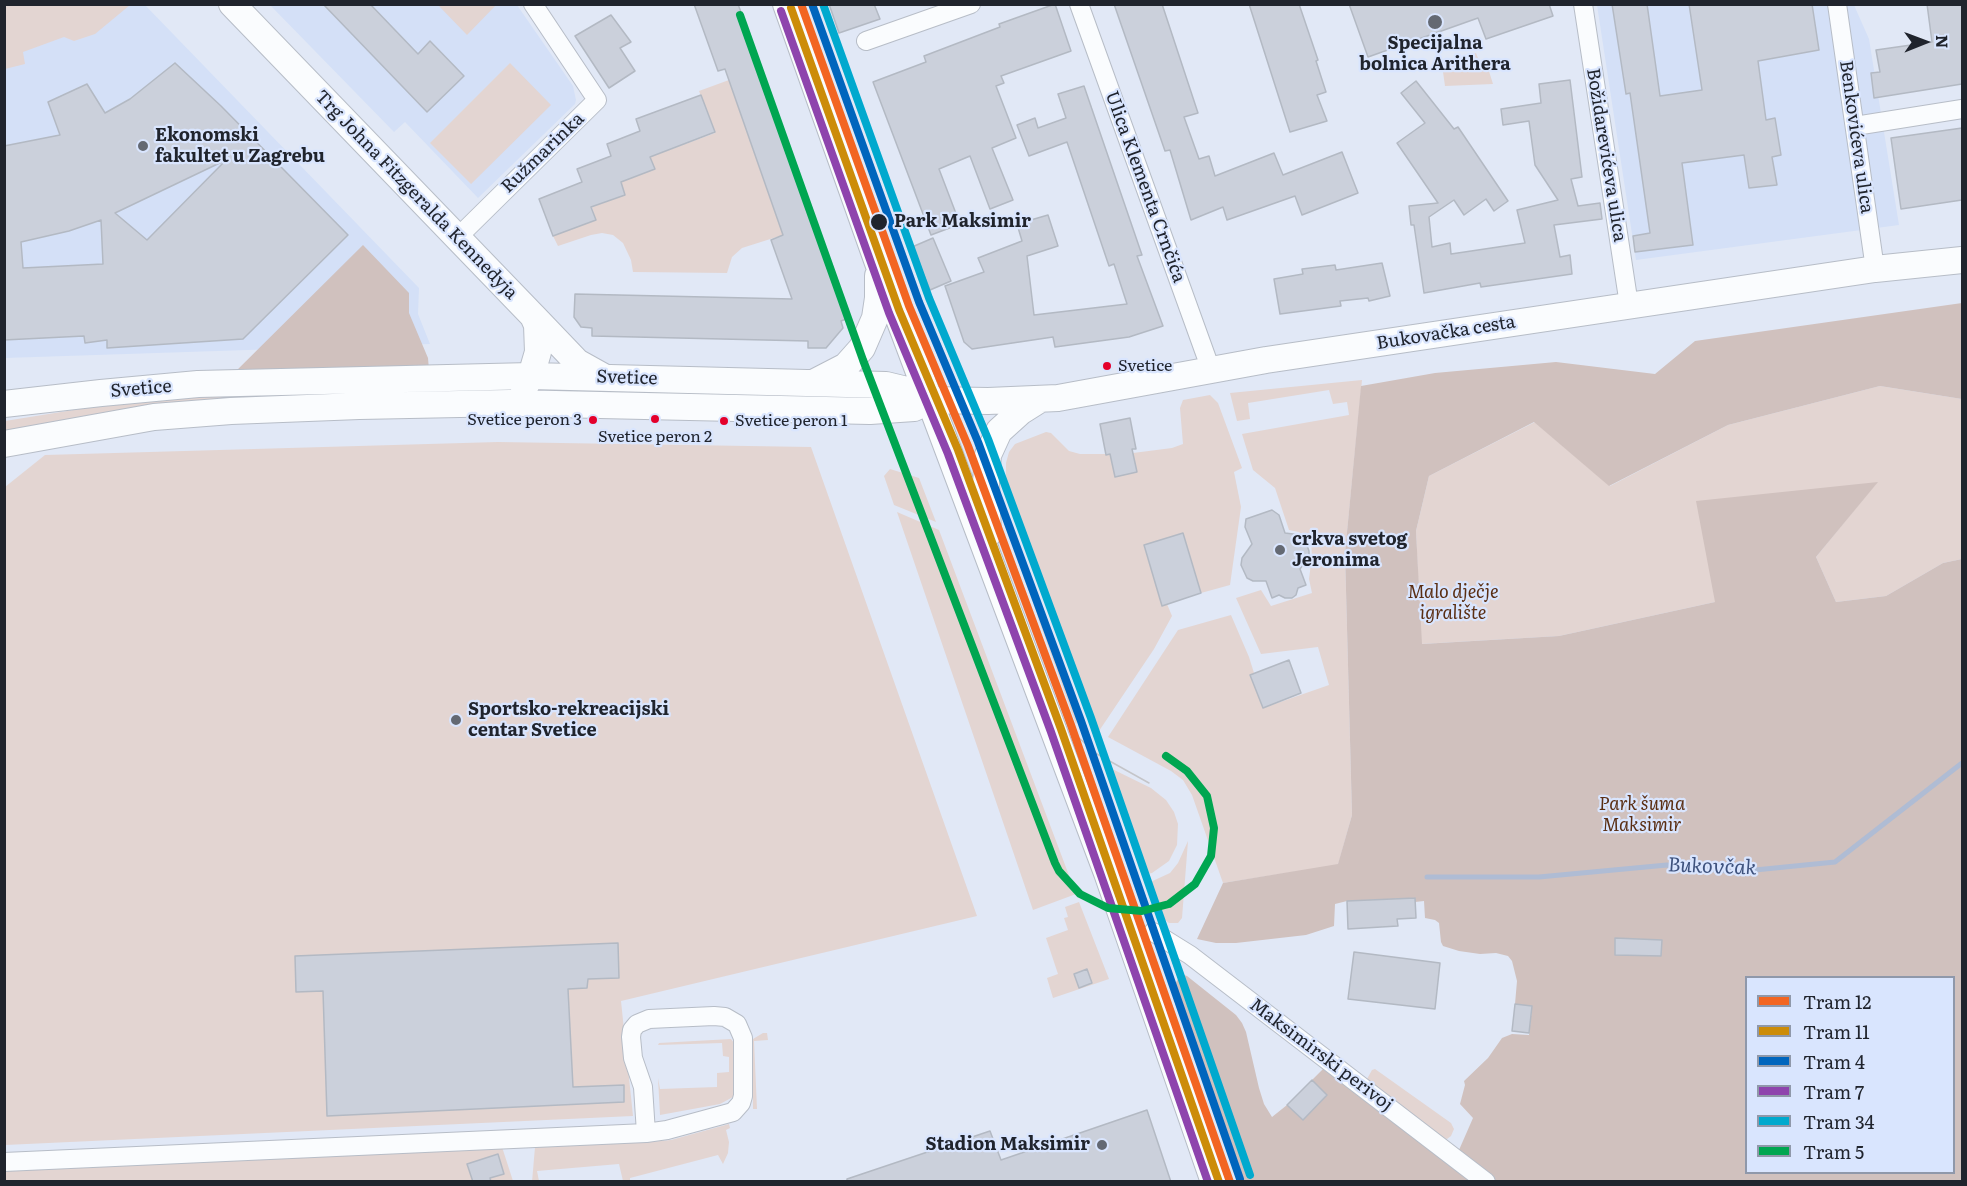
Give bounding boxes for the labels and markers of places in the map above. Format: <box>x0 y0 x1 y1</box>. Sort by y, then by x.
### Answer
marker: Specijalna bolnica Arithera <box>1426 13 1444 31</box>
place label: Specijalna bolnica Arithera <box>1359 33 1511 76</box>
place label: Ekonomski fakultet u Zagrebu <box>155 125 325 168</box>
marker: Ekonomski fakultet u Zagrebu <box>136 139 150 153</box>
place label: Park Maksimir <box>894 211 1031 233</box>
marker: Park Maksimir <box>869 212 889 232</box>
place label: Svetice <box>1118 356 1172 376</box>
marker: Svetice <box>1101 360 1113 372</box>
place label: Svetice peron 3 <box>467 410 582 430</box>
place label: Svetice peron 1 <box>735 411 848 431</box>
marker: Svetice peron 2 <box>649 413 661 425</box>
marker: Svetice peron 3 <box>587 414 599 426</box>
marker: Svetice peron 1 <box>718 415 730 427</box>
place label: Svetice peron 2 <box>598 427 712 447</box>
place label: crkva svetog Jeronima <box>1292 529 1408 572</box>
marker: crkva svetog Jeronima <box>1273 543 1287 557</box>
place label: Sportsko-rekreacijski centar Svetice <box>468 699 669 742</box>
marker: Sportsko-rekreacijski centar Svetice <box>449 713 463 727</box>
place label: Stadion Maksimir <box>926 1134 1090 1156</box>
marker: Stadion Maksimir <box>1095 1138 1109 1152</box>

